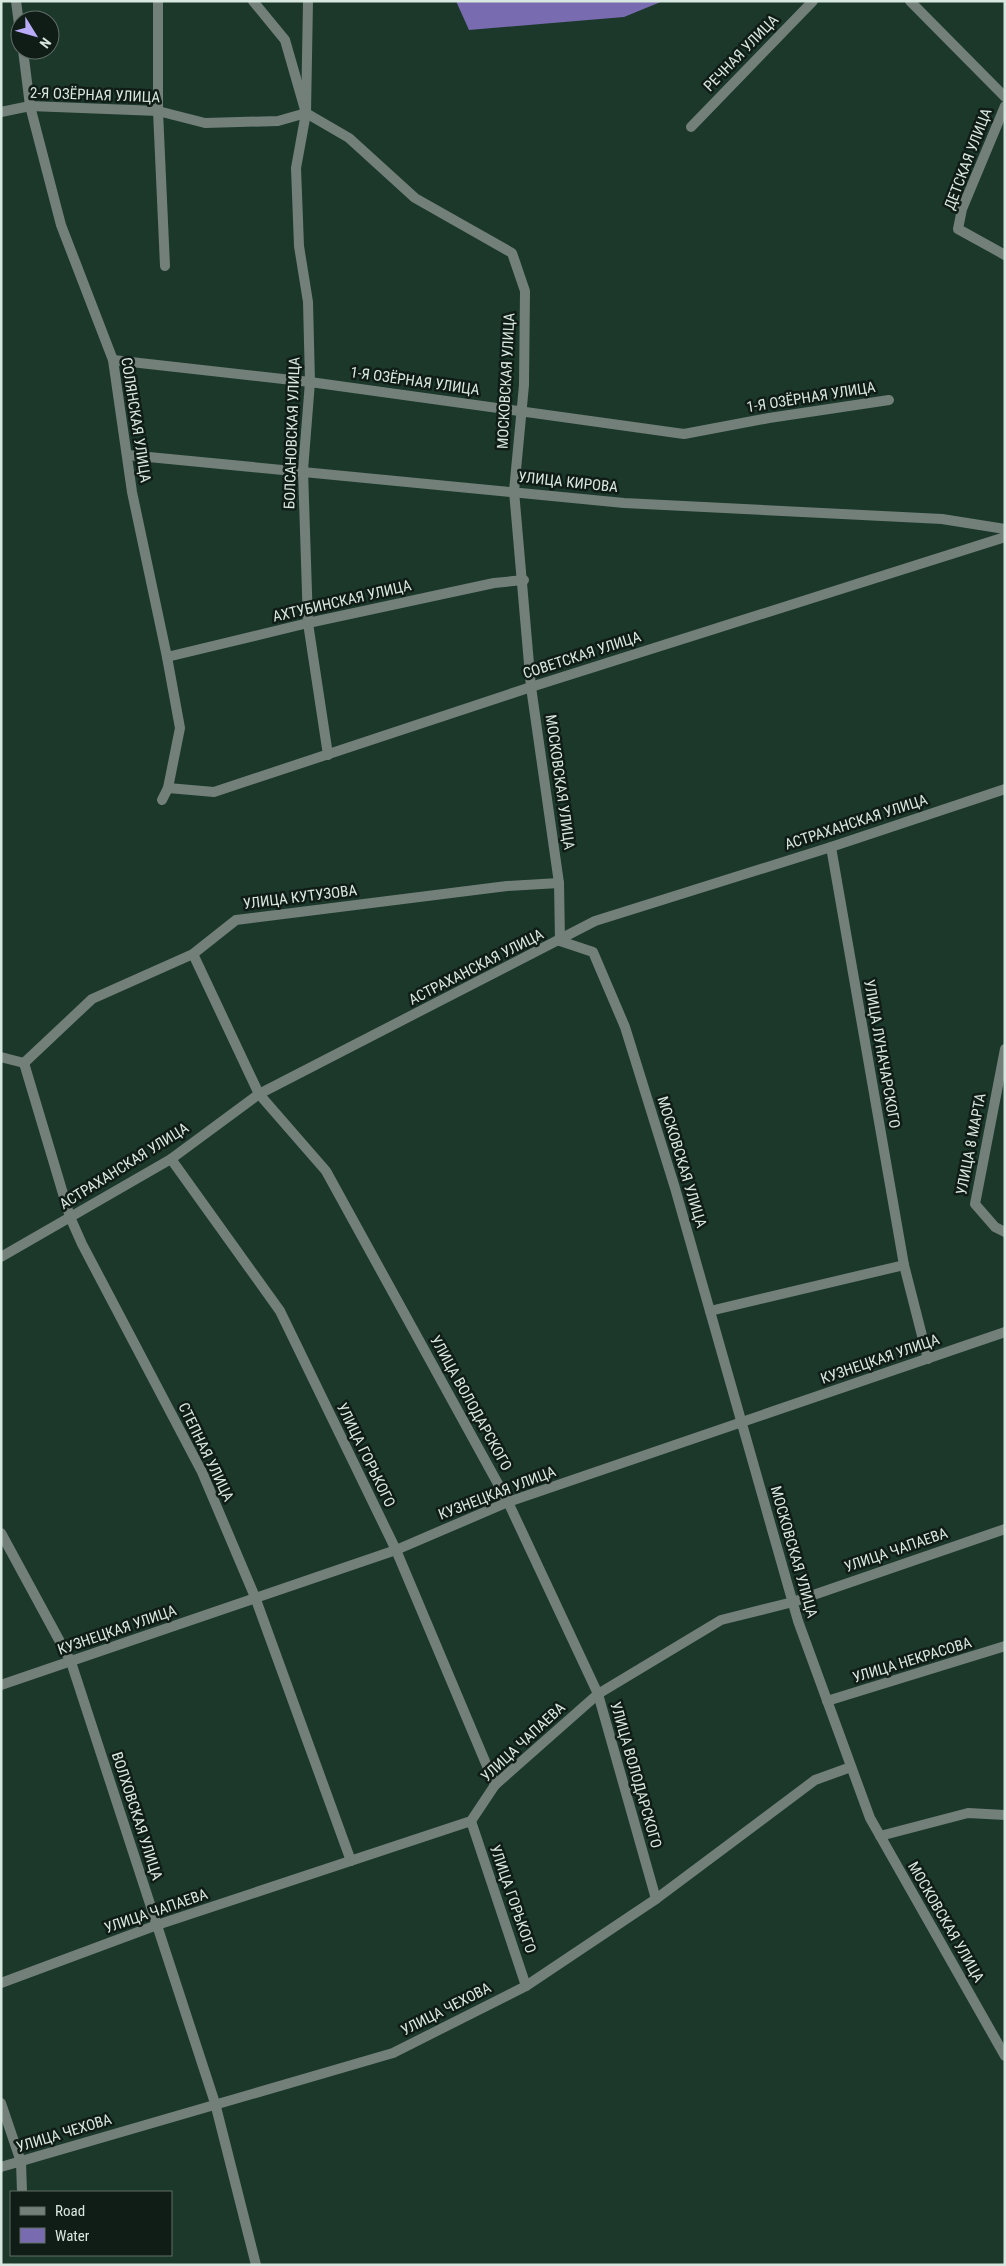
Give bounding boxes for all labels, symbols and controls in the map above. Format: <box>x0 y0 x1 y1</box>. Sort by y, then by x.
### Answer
north arrow <box>10 10 60 60</box>
street label: РЕЧНАЯ УЛИЦА <box>700 11 782 95</box>
text: N <box>36 35 54 51</box>
street label: 2-Я ОЗЁРНАЯ УЛИЦА <box>30 84 161 106</box>
street label: ДЕТСКАЯ УЛИЦА <box>940 105 996 212</box>
street label: МОСКОВСКАЯ УЛИЦА <box>493 312 519 450</box>
street label: СОЛЯНСКАЯ УЛИЦА <box>117 356 155 484</box>
street label: БОЛСАНОВСКАЯ УЛИЦА <box>280 356 304 509</box>
street label: 1-Я ОЗЁРНАЯ УЛИЦА <box>349 363 481 399</box>
street label: 1-Я ОЗЁРНАЯ УЛИЦА <box>745 378 877 416</box>
street label: УЛИЦА КИРОВА <box>517 468 619 496</box>
street label: АХТУБИНСКАЯ УЛИЦА <box>271 576 414 626</box>
street label: СОВЕТСКАЯ УЛИЦА <box>521 627 644 683</box>
street label: МОСКОВСКАЯ УЛИЦА <box>542 713 578 851</box>
street label: АСТРАХАНСКАЯ УЛИЦА <box>782 790 930 854</box>
street label: УЛИЦА КУТУЗОВА <box>242 881 358 913</box>
street label: АСТРАХАНСКАЯ УЛИЦА <box>406 925 547 1009</box>
street label: УЛИЦА ЛУНАЧАРСКОГО <box>860 978 904 1130</box>
street label: УЛИЦА 8 МАРТА <box>952 1091 990 1196</box>
street label: МОСКОВСКАЯ УЛИЦА <box>653 1094 711 1230</box>
street label: АСТРАХАНСКАЯ УЛИЦА <box>56 1119 192 1213</box>
street label: КУЗНЕЦКАЯ УЛИЦА <box>818 1330 942 1388</box>
street label: УЛИЦА ВОЛОДАРСКОГО <box>426 1332 516 1474</box>
street label: СТЕПНАЯ УЛИЦА <box>174 1400 238 1505</box>
street label: УЛИЦА ГОРЬКОГО <box>333 1400 399 1510</box>
street label: КУЗНЕЦКАЯ УЛИЦА <box>436 1462 559 1524</box>
street label: МОСКОВСКАЯ УЛИЦА <box>767 1484 822 1620</box>
street label: УЛИЦА ЧАПАЕВА <box>842 1524 950 1576</box>
street label: КУЗНЕЦКАЯ УЛИЦА <box>55 1601 179 1659</box>
street label: УЛИЦА НЕКРАСОВА <box>850 1633 974 1687</box>
street label: УЛИЦА ЧАПАЕВА <box>477 1698 569 1785</box>
street label: УЛИЦА ВОЛОДАРСКОГО <box>606 1700 666 1850</box>
street label: ВОЛХОВСКАЯ УЛИЦА <box>108 1750 166 1883</box>
street label: УЛИЦА ГОРЬКОГО <box>486 1842 540 1956</box>
street label: МОСКОВСКАЯ УЛИЦА <box>904 1858 988 1986</box>
street label: УЛИЦА ЧАПАЕВА <box>102 1885 210 1937</box>
street label: УЛИЦА ЧЕХОВА <box>398 1978 494 2039</box>
street label: УЛИЦА ЧЕХОВА <box>14 2110 114 2156</box>
legend <box>10 2191 172 2256</box>
text: Road <box>55 2202 85 2220</box>
text: Water <box>55 2227 90 2245</box>

